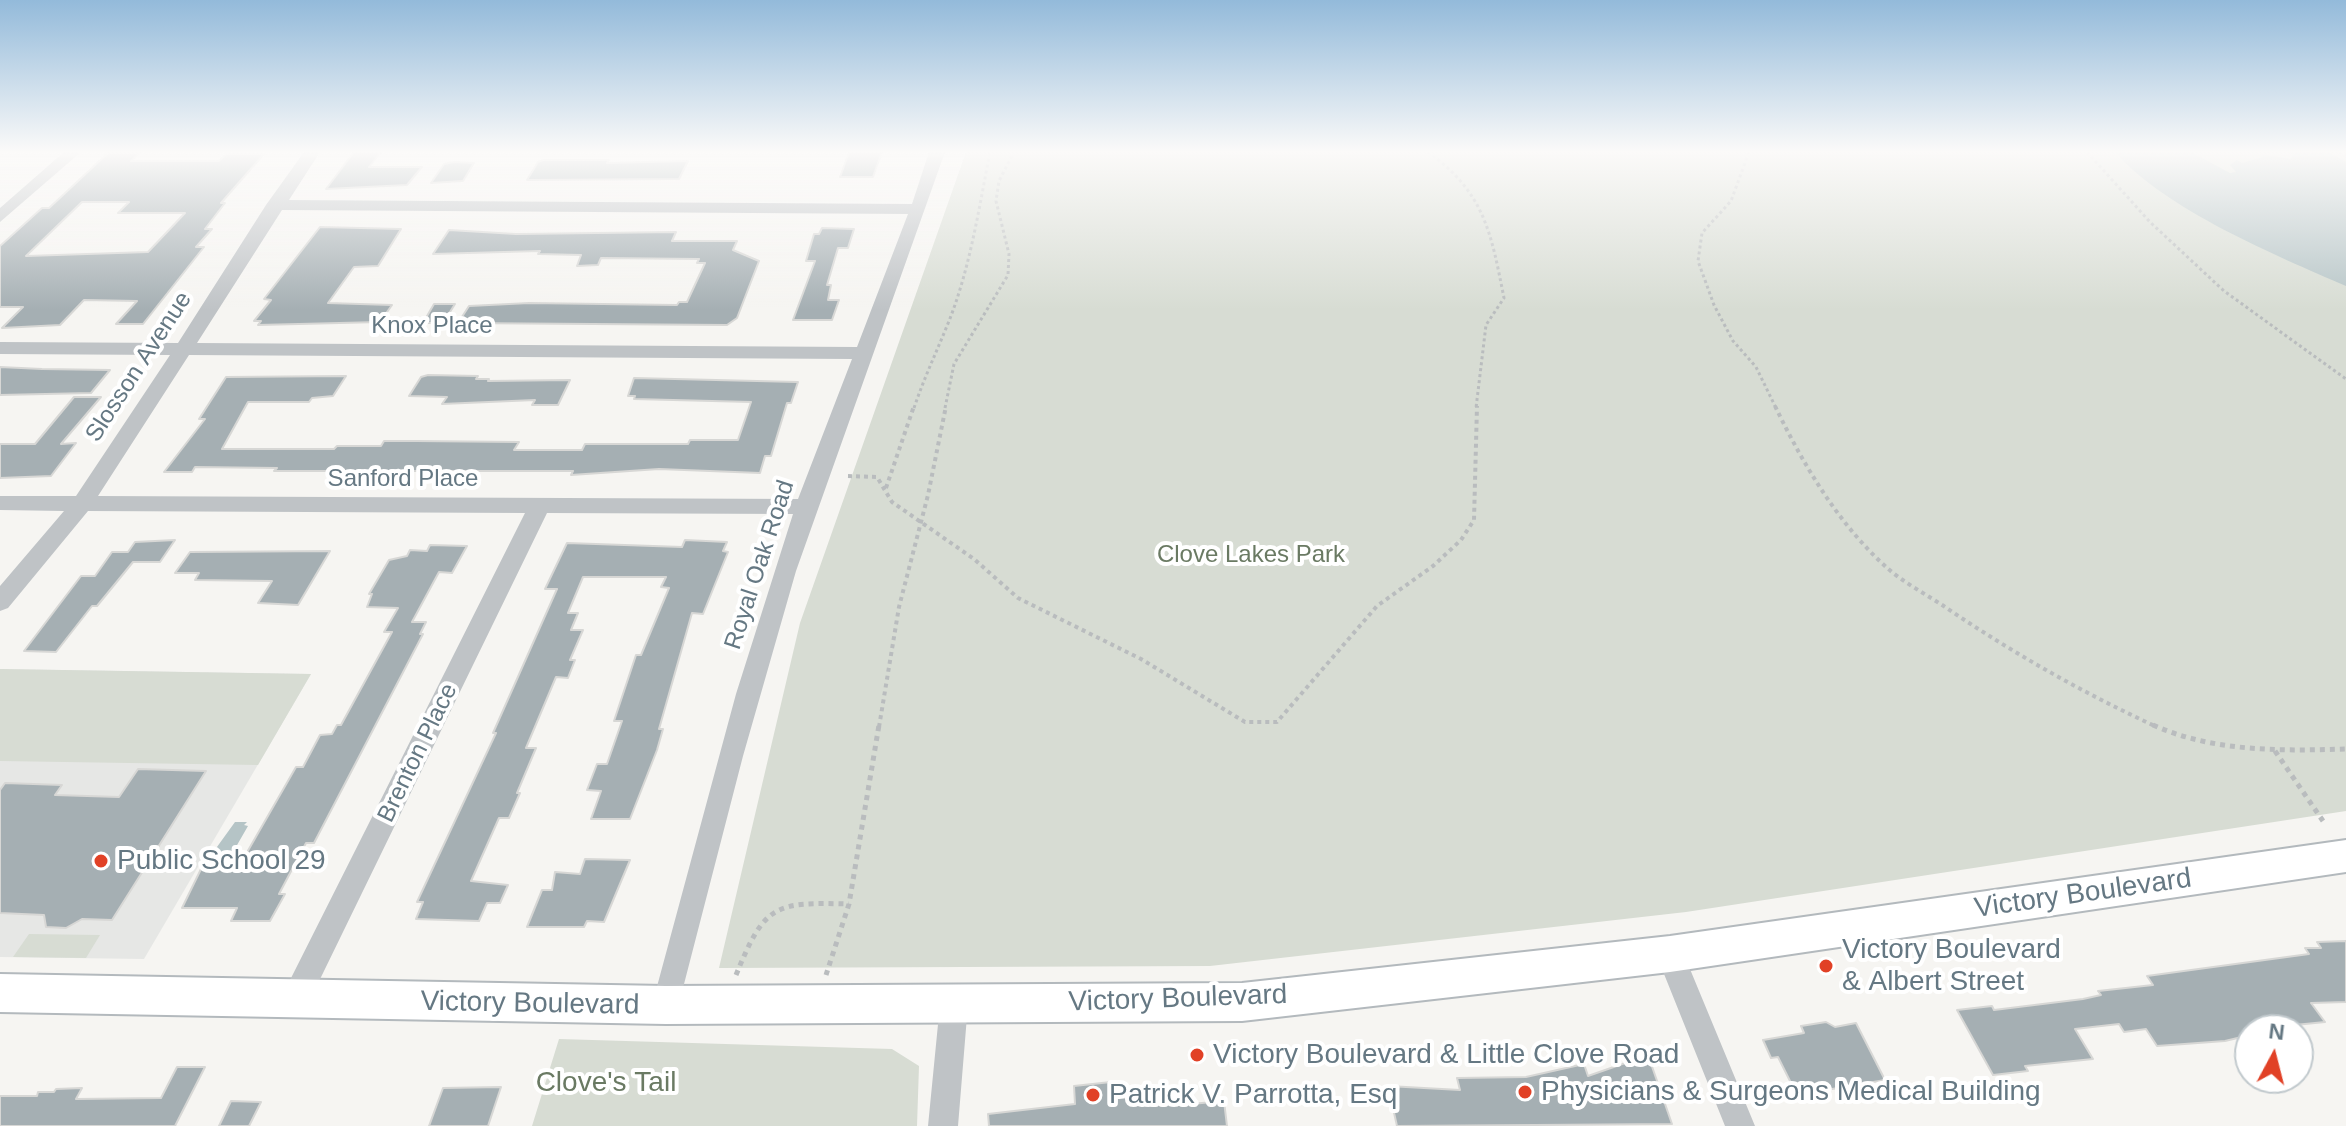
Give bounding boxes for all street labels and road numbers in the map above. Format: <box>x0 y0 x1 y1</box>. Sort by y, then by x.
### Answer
street label: Slosson Avenue <box>80 287 198 447</box>
street label: Knox Place <box>371 312 493 340</box>
street label: Sanford Place <box>328 465 478 493</box>
street label: Royal Oak Road <box>719 477 801 653</box>
street label: Brenton Place <box>372 679 464 827</box>
street label: Victory Boulevard <box>1972 862 2194 926</box>
street label: Victory Boulevard <box>1068 978 1288 1020</box>
street label: Victory Boulevard <box>420 985 640 1023</box>

